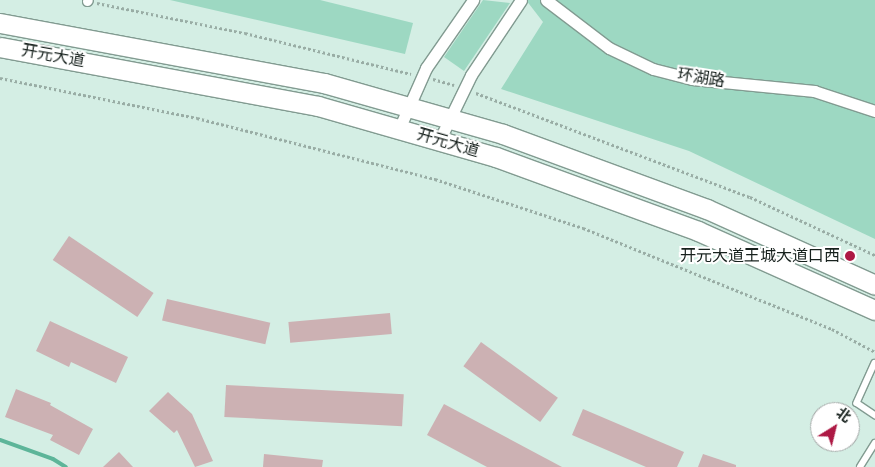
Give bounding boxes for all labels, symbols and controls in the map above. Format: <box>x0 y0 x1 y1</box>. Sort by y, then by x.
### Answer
street label: 开元大道 <box>20 41 86 71</box>
street label: 环湖路 <box>676 65 726 91</box>
street label: 开元大道 <box>415 125 481 161</box>
place label: 开元大道王城大道口西 <box>680 246 840 266</box>
marker: 开元大道王城大道口西 <box>844 250 856 262</box>
north arrow <box>810 402 860 452</box>
text: 北 <box>833 404 854 426</box>

